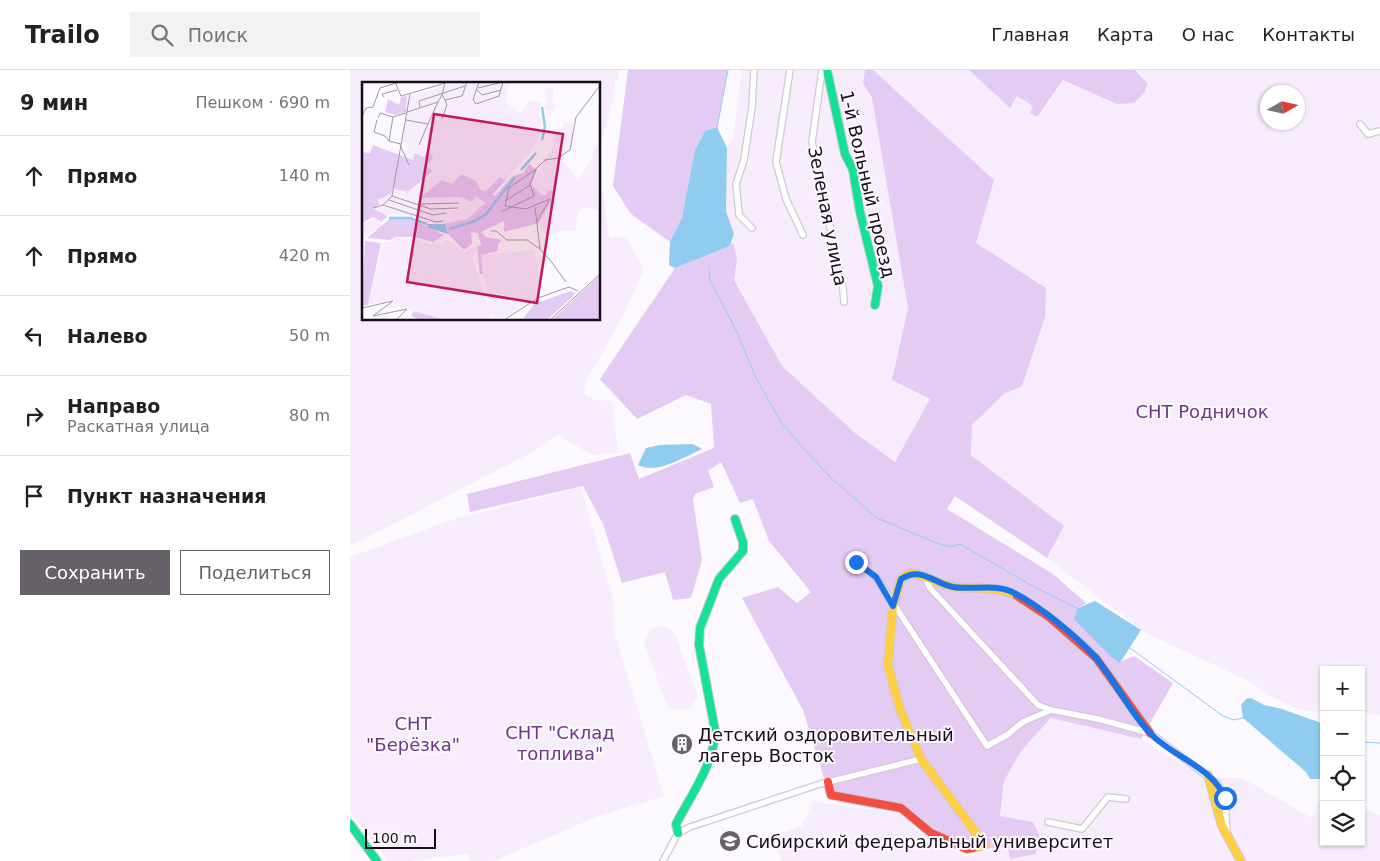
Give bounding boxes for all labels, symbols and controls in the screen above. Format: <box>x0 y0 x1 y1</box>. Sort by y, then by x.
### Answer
search box <box>130 12 480 57</box>
text: Trailo <box>25 21 100 49</box>
icon: search <box>148 21 176 49</box>
text: Поиск <box>188 24 248 46</box>
text: Главная <box>991 24 1069 45</box>
text: Карта <box>1097 24 1154 45</box>
text: О нас <box>1182 24 1234 45</box>
text: Контакты <box>1262 24 1355 45</box>
inset map <box>362 82 600 320</box>
north arrow <box>1260 85 1305 130</box>
street label: 1-й Вольный проезд <box>836 88 900 280</box>
text: 9 мин <box>20 91 88 115</box>
text: Пешком · 690 m <box>195 93 330 112</box>
street label: Зеленая улица <box>804 144 852 288</box>
icon: ahead <box>20 162 48 190</box>
text: Прямо <box>67 165 137 187</box>
text: 140 m <box>279 166 330 185</box>
icon: ahead <box>20 242 48 270</box>
text: Прямо <box>67 245 137 267</box>
text: 420 m <box>279 246 330 265</box>
icon: left <box>20 322 48 350</box>
text: Налево <box>67 325 148 347</box>
text: 50 m <box>289 326 330 345</box>
text: Направо <box>67 395 160 417</box>
park label: СНТ Родничок <box>1135 401 1269 422</box>
icon: right <box>20 402 48 430</box>
text: 80 m <box>289 406 330 425</box>
text: Раскатная улица <box>67 417 210 436</box>
icon: arrive <box>20 482 48 510</box>
text: Пункт назначения <box>67 485 266 507</box>
button: Сохранить <box>20 550 170 595</box>
button: Поделиться <box>180 550 330 595</box>
route end <box>845 551 868 574</box>
map controls <box>1320 666 1365 846</box>
button: + <box>1320 666 1365 711</box>
button: − <box>1320 711 1365 756</box>
park label: СНТ "Берёзка" <box>366 713 460 755</box>
park label: СНТ "Склад топлива" <box>505 722 615 764</box>
place label: Детский оздоровительный лагерь Восток <box>698 724 954 766</box>
building icon: Детский оздоровительный лагерь Восток <box>670 732 694 756</box>
button: locate <box>1320 756 1365 801</box>
route start <box>1214 787 1237 810</box>
button: layers <box>1320 801 1365 846</box>
scale bar <box>365 826 436 849</box>
school or university icon: Сибирский федеральный университет <box>718 829 742 853</box>
text: 100 m <box>372 830 417 846</box>
place label: Сибирский федеральный университет <box>746 831 1113 852</box>

